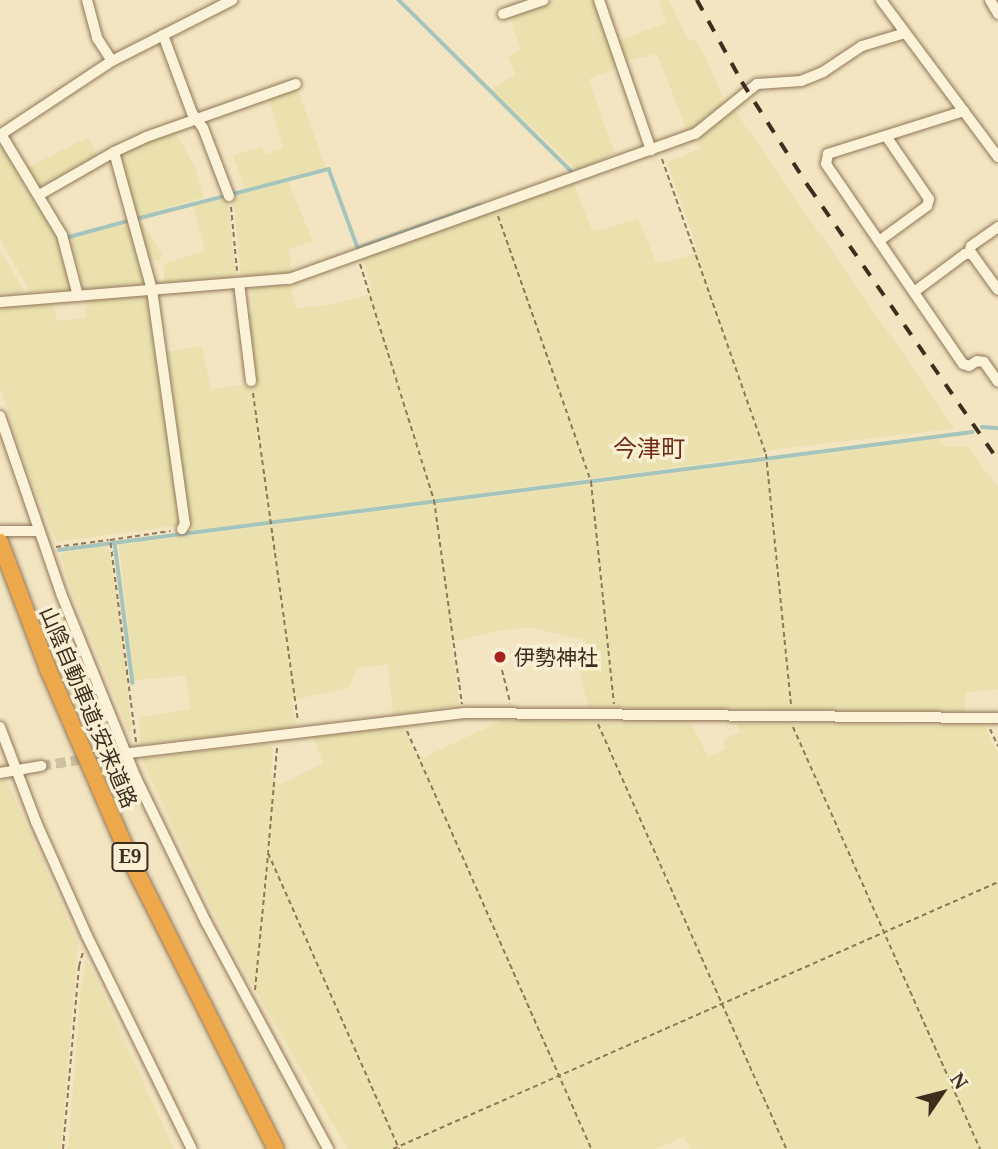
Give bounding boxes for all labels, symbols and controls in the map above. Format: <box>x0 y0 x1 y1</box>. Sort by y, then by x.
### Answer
district label: 今津町 <box>613 434 685 462</box>
street label: 山陰自動車道;安来道路 <box>35 603 143 811</box>
place label: 伊勢神社 <box>514 644 598 670</box>
marker: 伊勢神社 <box>492 649 508 665</box>
road number: E9 <box>111 842 149 872</box>
north arrow <box>907 1058 977 1128</box>
text: N <box>944 1067 974 1095</box>

